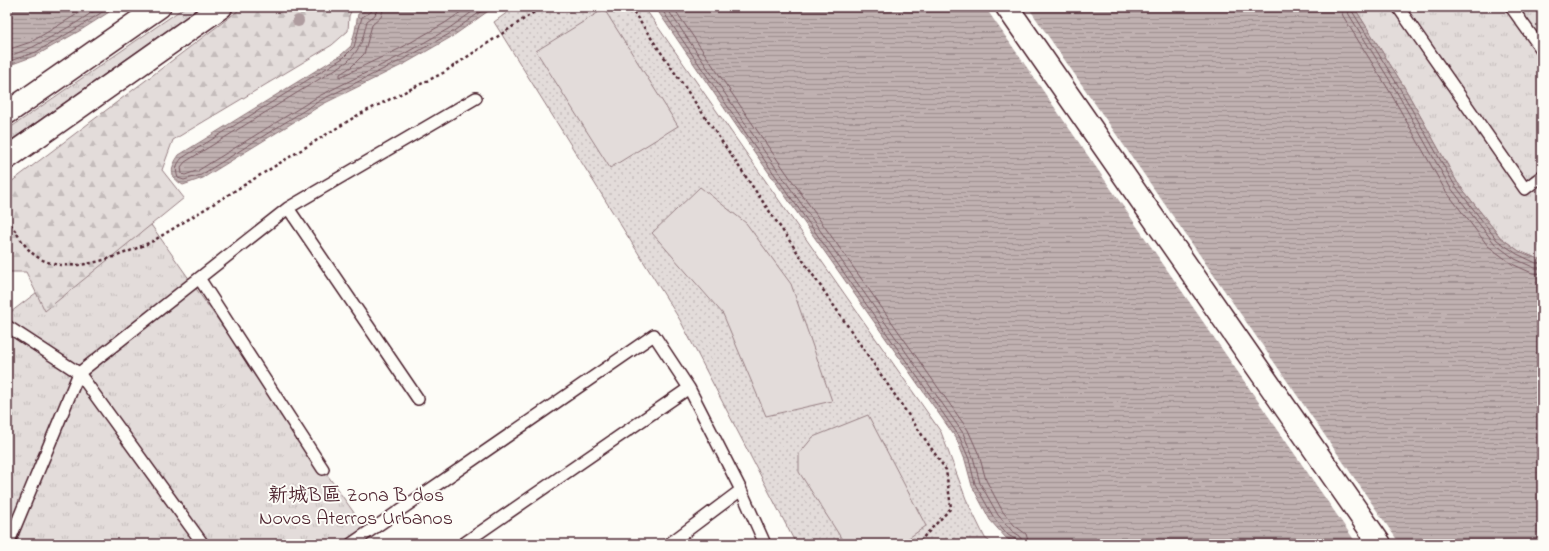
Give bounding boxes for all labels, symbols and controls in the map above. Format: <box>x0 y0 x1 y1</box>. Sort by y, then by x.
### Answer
district label: 新城B區 Zona B dos Novos Aterros Urbanos <box>259 482 453 534</box>

